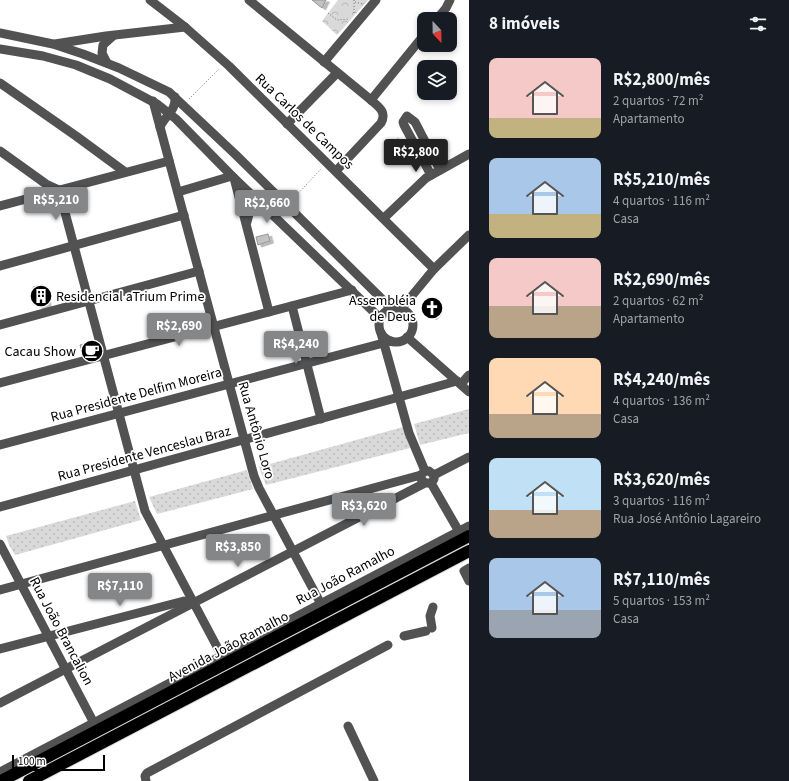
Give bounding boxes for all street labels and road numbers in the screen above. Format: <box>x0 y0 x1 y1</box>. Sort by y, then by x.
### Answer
street label: Rua Carlos de Campos <box>250 69 358 174</box>
street label: Rua Presidente Delfim Moreira <box>48 362 224 427</box>
street label: Rua Antônio Loro <box>233 379 280 482</box>
street label: Rua Presidente Venceslau Braz <box>56 421 233 487</box>
street label: Rua João Ramalho <box>292 541 398 610</box>
street label: Rua João Brancalion <box>24 574 98 689</box>
street label: Avenida João Ramalho <box>165 607 292 687</box>

